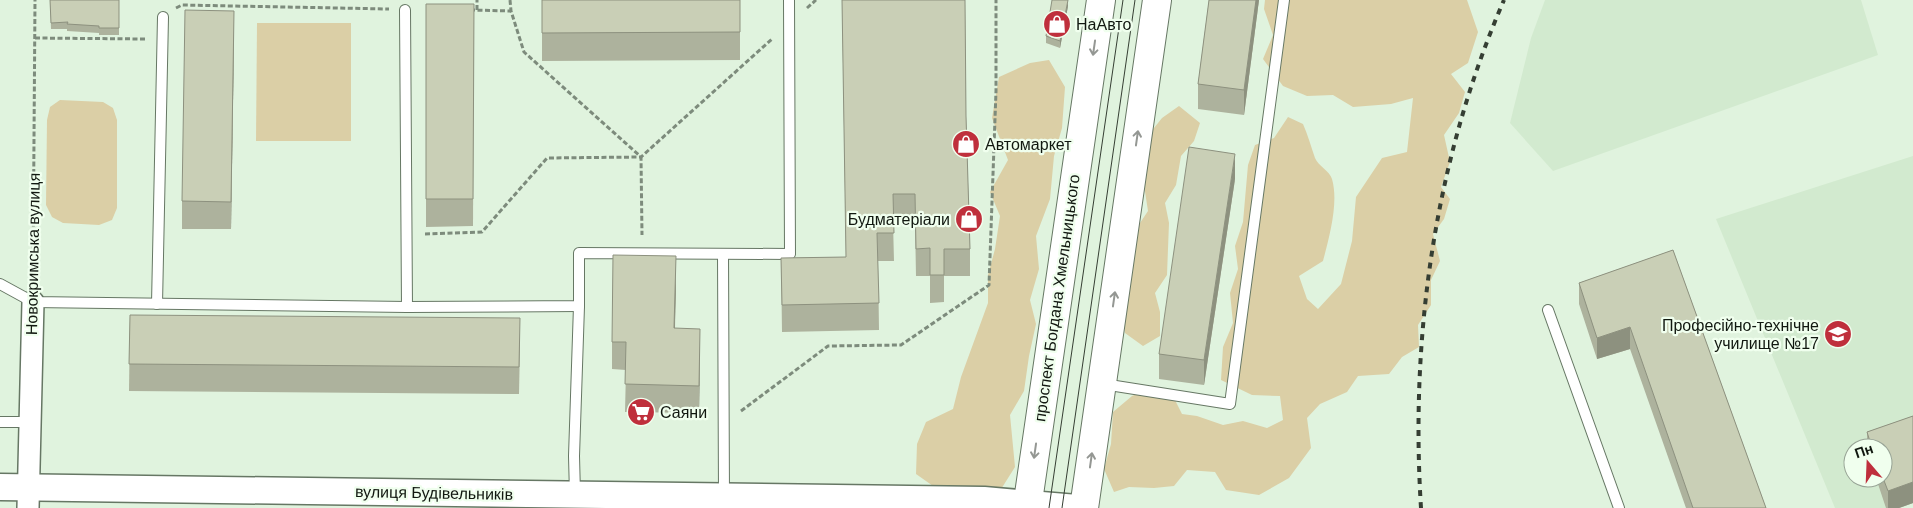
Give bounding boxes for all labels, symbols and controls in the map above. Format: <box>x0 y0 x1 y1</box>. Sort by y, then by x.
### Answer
shop icon: НаАвто <box>1042 9 1072 39</box>
place label: НаАвто <box>1076 16 1131 33</box>
one-way arrow <box>1089 40 1099 56</box>
shop icon: Автомаркет <box>951 129 981 159</box>
one-way arrow <box>1133 130 1143 146</box>
place label: Автомаркет <box>985 136 1072 153</box>
street label: Новокримська вулиця <box>23 173 43 335</box>
street label: проспект Богдана Хмельницького <box>1031 173 1083 423</box>
shop icon: Будматеріали <box>954 204 984 234</box>
place label: Будматеріали <box>848 211 950 228</box>
one-way arrow <box>1109 291 1119 307</box>
place label: Професійно-технічне училище №17 <box>1662 317 1819 352</box>
school or university icon: Професійно-технічне училище №17 <box>1823 319 1853 349</box>
supermarket icon: Саяни <box>626 397 656 427</box>
place label: Саяни <box>660 404 707 421</box>
north arrow <box>1843 438 1893 488</box>
text: Пн <box>1852 440 1875 461</box>
one-way arrow <box>1029 443 1039 459</box>
one-way arrow <box>1086 452 1096 468</box>
street label: вулиця Будівельників <box>355 483 513 503</box>

